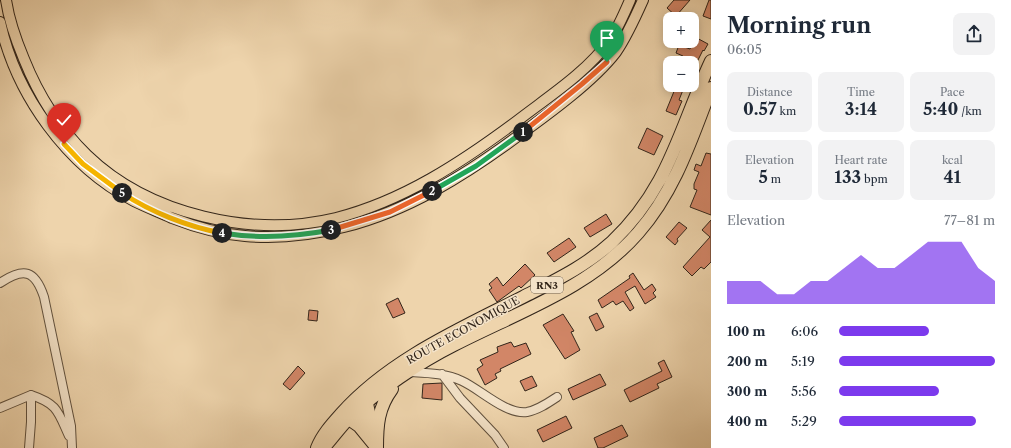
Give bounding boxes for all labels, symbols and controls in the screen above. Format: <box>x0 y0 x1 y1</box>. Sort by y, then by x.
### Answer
map controls <box>663 12 699 92</box>
button: + <box>663 12 699 48</box>
text: Morning run <box>727 12 871 39</box>
button: share <box>953 13 995 55</box>
pin <box>590 21 624 62</box>
icon: arrive <box>596 27 618 49</box>
text: 06:05 <box>727 41 762 57</box>
button: − <box>663 56 699 92</box>
text: Distance <box>747 85 792 99</box>
text: Time <box>847 85 875 99</box>
text: Pace <box>940 85 965 99</box>
text: 0.57 <box>743 99 777 119</box>
text: 3:14 <box>845 99 877 119</box>
text: 5:40 <box>923 99 958 119</box>
pin <box>47 103 81 144</box>
text: km <box>777 104 796 118</box>
text: /km <box>958 104 982 118</box>
icon: check <box>53 109 75 131</box>
pin: 1 <box>513 122 533 142</box>
text: 1 <box>521 125 525 139</box>
text: Elevation <box>745 153 794 167</box>
text: Heart rate <box>834 153 888 167</box>
text: kcal <box>942 153 963 167</box>
text: 5 <box>758 167 768 187</box>
text: 133 <box>834 167 861 187</box>
text: 41 <box>943 167 961 187</box>
text: m <box>768 172 781 186</box>
text: bpm <box>861 172 888 186</box>
pin: 2 <box>422 181 442 201</box>
pin: 5 <box>112 183 132 203</box>
text: 2 <box>429 184 435 198</box>
text: 5 <box>119 186 125 200</box>
text: Elevation <box>727 212 785 228</box>
text: 77–81 m <box>944 212 995 228</box>
pin: 3 <box>321 220 341 240</box>
pin: 4 <box>212 223 232 243</box>
text: 3 <box>328 223 334 237</box>
text: 4 <box>219 226 225 240</box>
road number: RN3 <box>531 277 563 293</box>
street label: ROUTE ECONOMIQUE <box>404 293 523 367</box>
text: 100 m <box>727 323 766 339</box>
text: 6:06 <box>791 323 818 339</box>
text: 200 m <box>727 353 767 369</box>
text: 5:19 <box>791 353 815 369</box>
text: 300 m <box>727 383 767 399</box>
text: 5:56 <box>791 383 816 399</box>
text: 400 m <box>727 413 767 429</box>
text: 5:29 <box>791 413 817 429</box>

